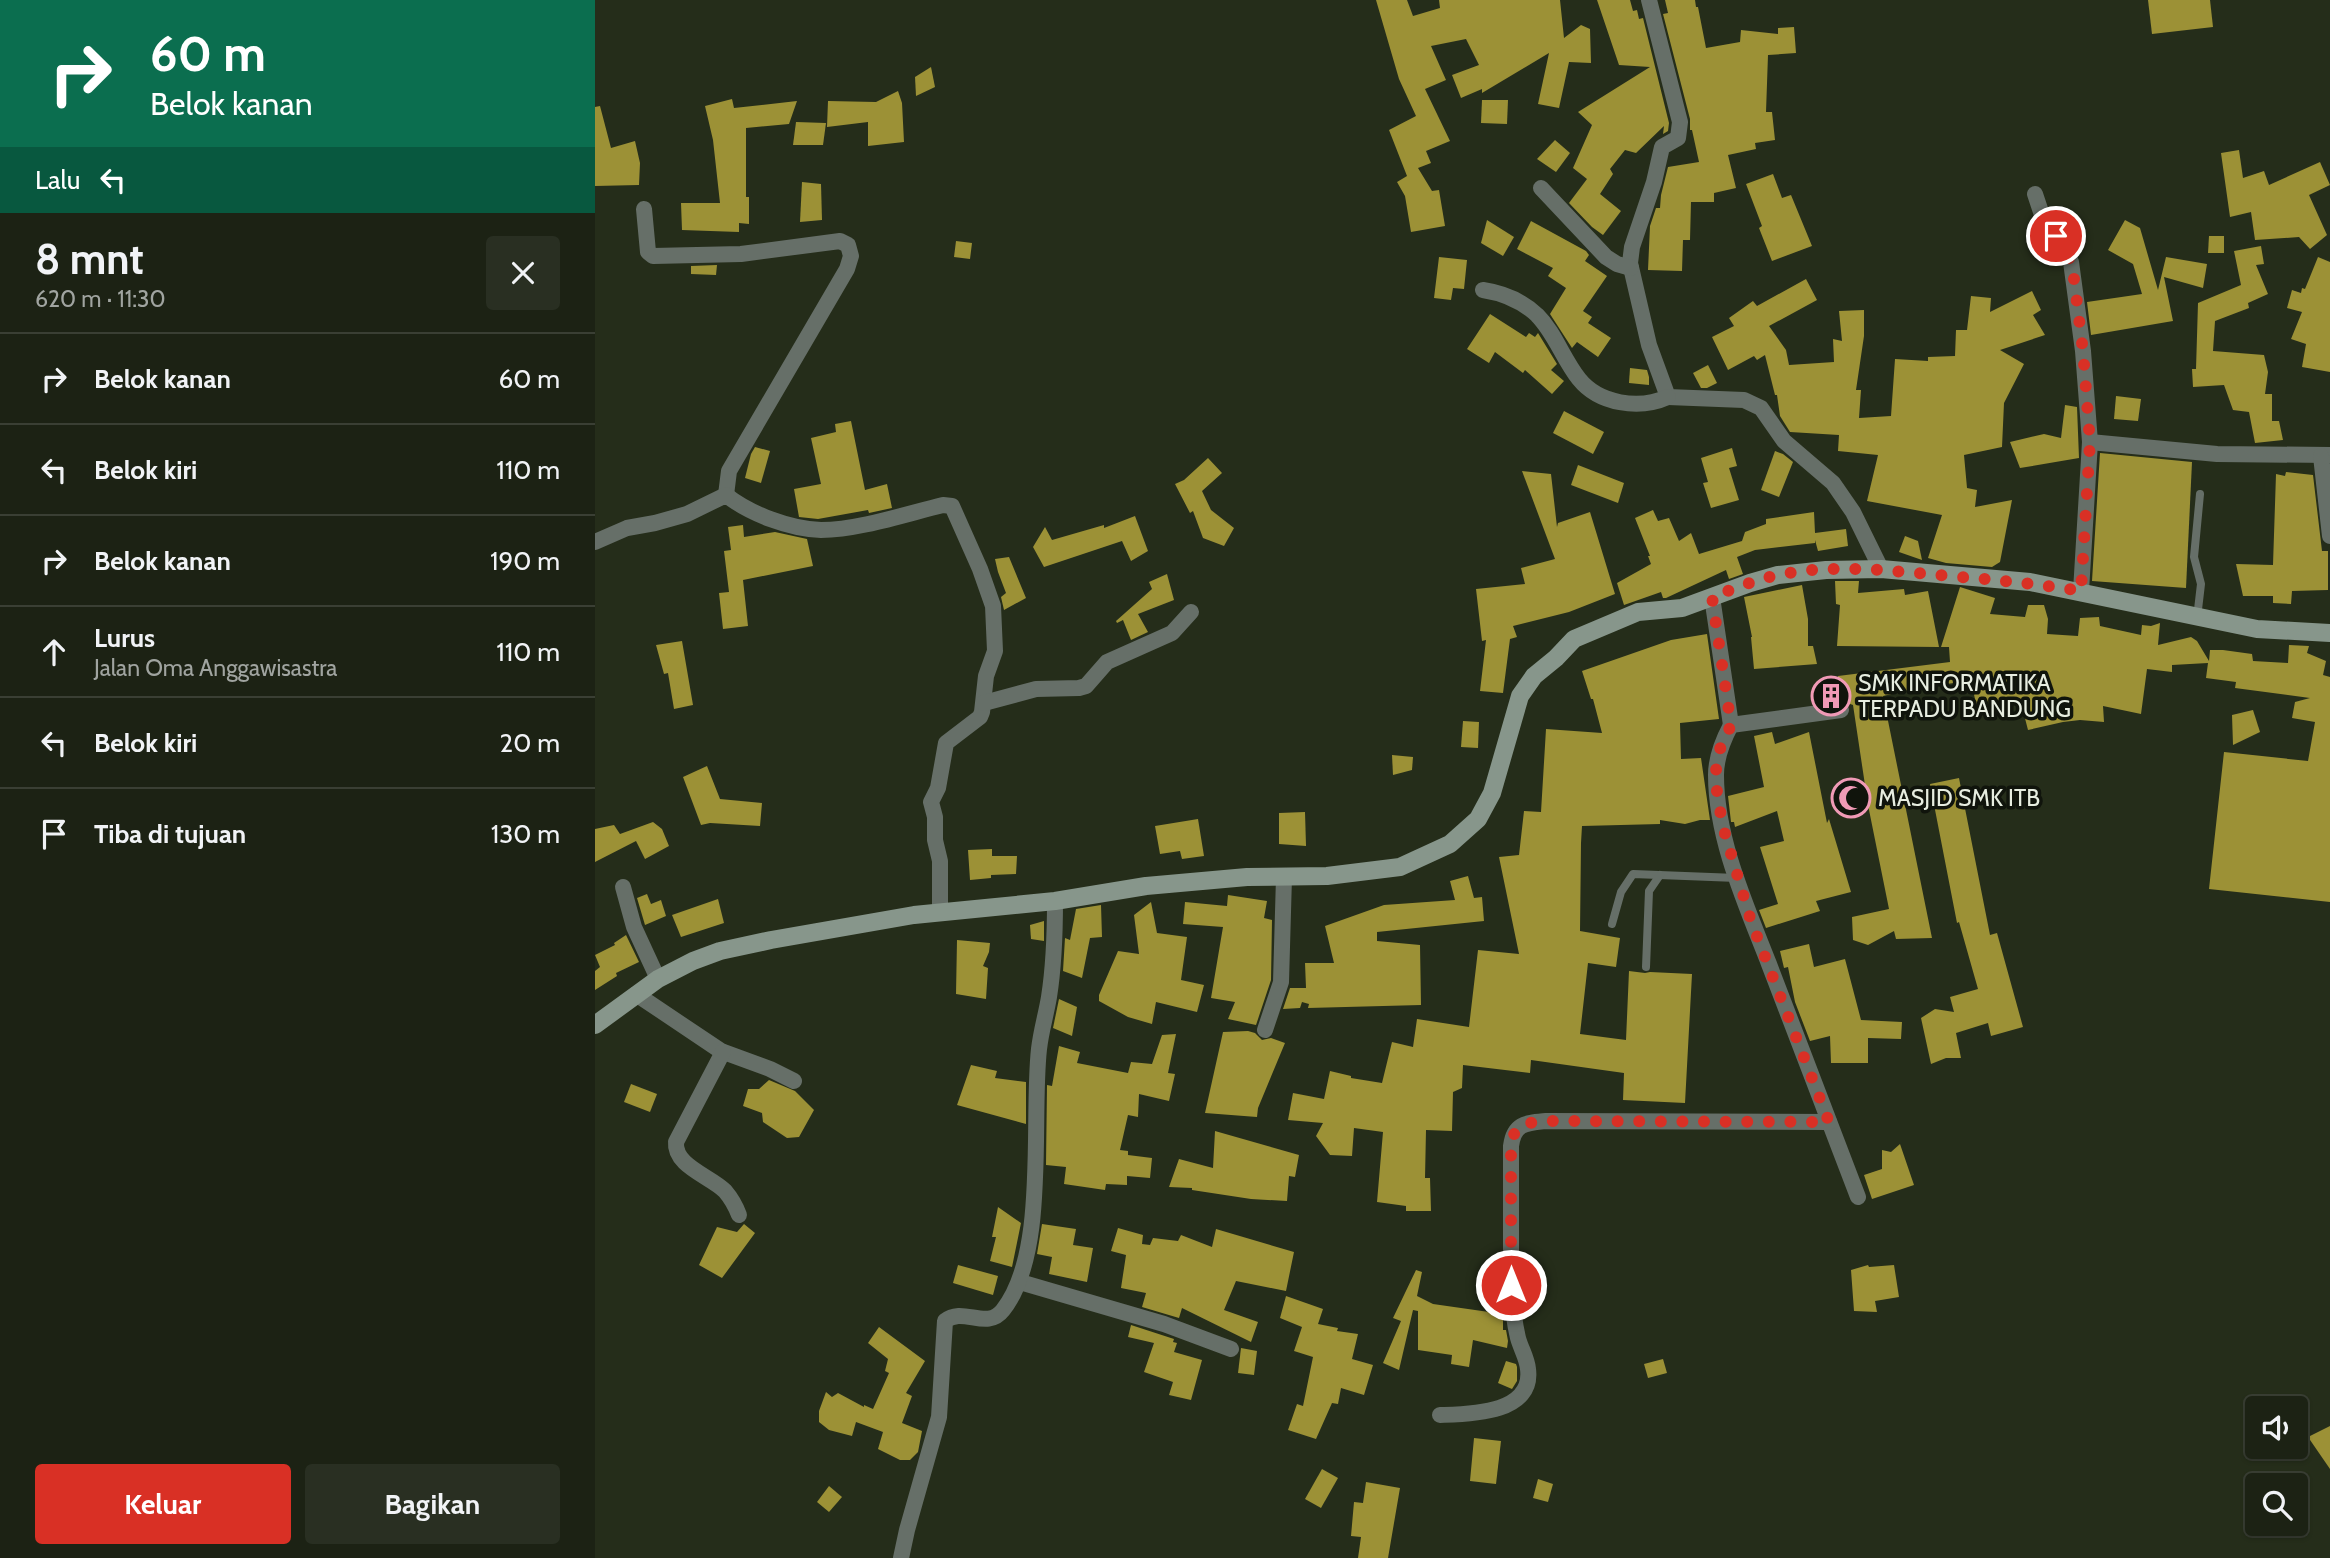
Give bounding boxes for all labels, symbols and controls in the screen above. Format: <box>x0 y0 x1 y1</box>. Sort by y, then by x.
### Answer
text: 60 m <box>150 24 266 83</box>
icon: right <box>35 28 126 119</box>
text: Belok kanan <box>150 84 313 123</box>
icon: left <box>94 161 132 199</box>
text: Lalu <box>35 164 80 196</box>
pin <box>2026 206 2086 266</box>
icon: arrive <box>2037 217 2075 255</box>
text: 8 mnt <box>35 233 144 285</box>
button: close <box>486 236 560 310</box>
text: 620 m · 11:30 <box>35 285 166 313</box>
icon: right <box>35 360 73 398</box>
text: Belok kanan <box>94 363 231 395</box>
text: 60 m <box>498 363 560 395</box>
icon: left <box>35 451 73 489</box>
text: Belok kiri <box>94 454 197 486</box>
text: 110 m <box>496 454 560 486</box>
icon: right <box>35 542 73 580</box>
text: Belok kanan <box>94 545 231 577</box>
text: 190 m <box>490 545 560 577</box>
text: Lurus <box>94 622 155 654</box>
icon: ahead <box>35 633 73 671</box>
text: 110 m <box>496 636 560 668</box>
text: Jalan Oma Anggawisastra <box>94 654 337 682</box>
place label: SMK INFORMATIKA TERPADU BANDUNG <box>1858 669 2071 723</box>
building icon: SMK INFORMATIKA TERPADU BANDUNG <box>1810 675 1852 717</box>
icon: left <box>35 724 73 762</box>
text: Belok kiri <box>94 727 197 759</box>
text: 20 m <box>500 727 560 759</box>
mosque icon: MASJID SMK ITB <box>1830 777 1872 819</box>
place label: MASJID SMK ITB <box>1878 784 2040 812</box>
icon: arrive <box>35 815 73 853</box>
text: Tiba di tujuan <box>94 818 246 850</box>
text: 130 m <box>491 818 560 850</box>
position arrow <box>1474 1248 1548 1322</box>
map controls <box>2245 1396 2308 1536</box>
button: sound <box>2245 1396 2308 1459</box>
button: Keluar <box>35 1464 291 1544</box>
button: Bagikan <box>305 1464 560 1544</box>
button: search <box>2245 1473 2308 1536</box>

